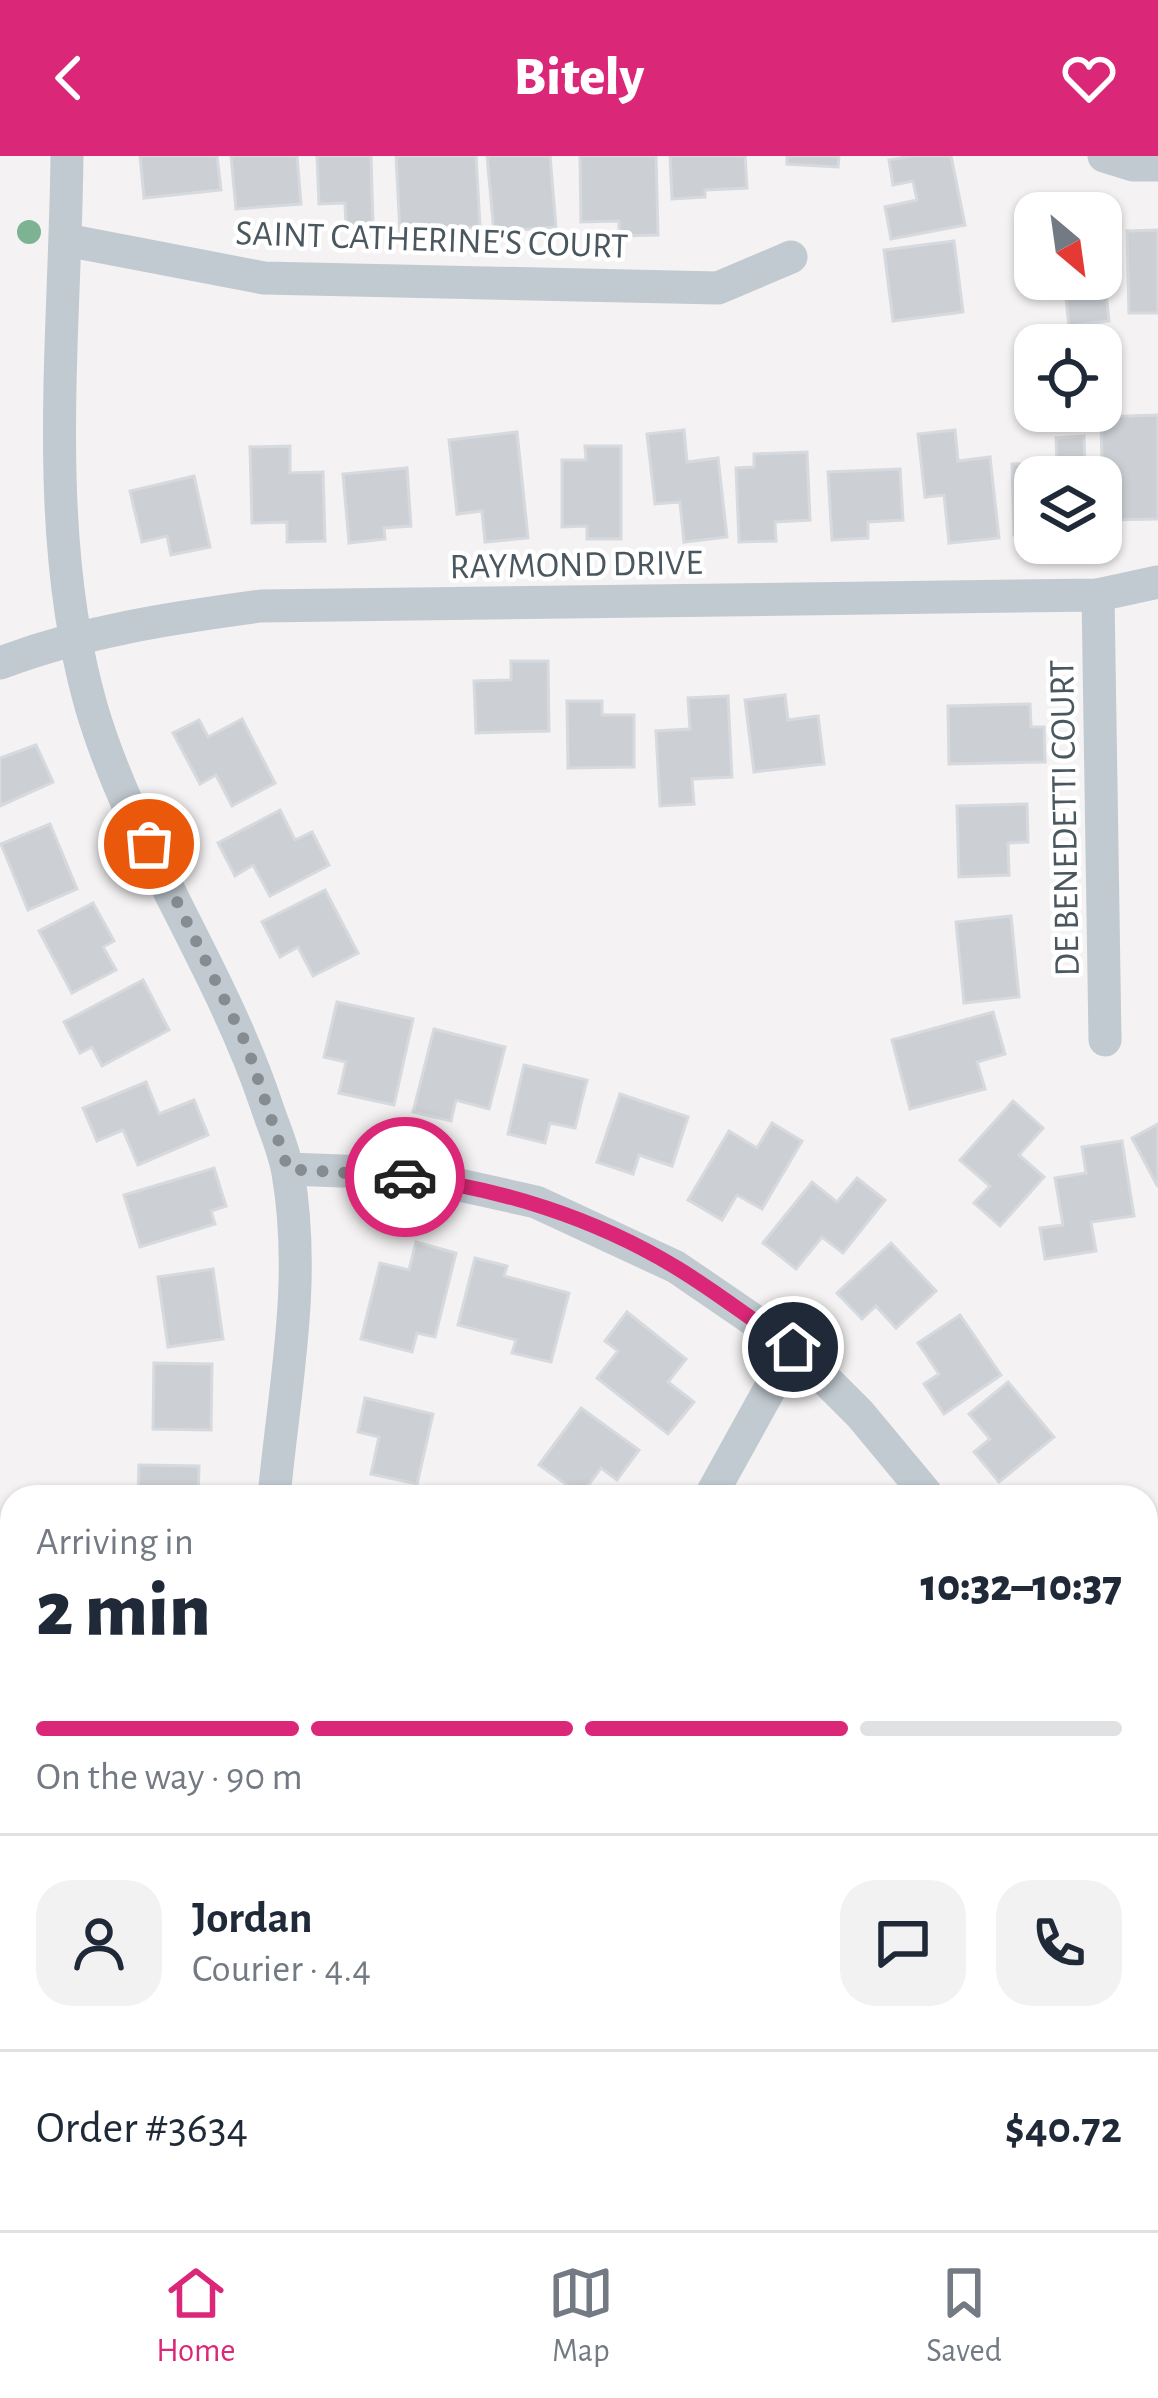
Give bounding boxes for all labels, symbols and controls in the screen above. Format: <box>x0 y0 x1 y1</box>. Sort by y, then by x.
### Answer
icon: back <box>36 45 102 111</box>
icon: heart <box>1056 45 1122 111</box>
text: Bitely <box>514 51 644 105</box>
north arrow <box>1014 192 1122 300</box>
map controls <box>1014 192 1122 564</box>
street label: SAINT CATHERINE'S COURT <box>235 215 629 265</box>
button: locate <box>1014 324 1122 432</box>
button: layers <box>1014 456 1122 564</box>
street label: RAYMOND DRIVE <box>449 545 703 585</box>
street label: DE BENEDETTI COURT <box>1044 659 1086 977</box>
pin <box>98 793 200 895</box>
icon: bag <box>116 811 182 877</box>
courier <box>345 1117 465 1237</box>
icon: car <box>372 1144 438 1210</box>
pin <box>742 1296 844 1398</box>
icon: home <box>760 1314 826 1380</box>
text: Arriving in <box>36 1523 194 1562</box>
text: 10:32–10:37 <box>920 1564 1122 1609</box>
text: 2 min <box>36 1572 211 1650</box>
text: On the way · 90 m <box>36 1758 303 1797</box>
button: person <box>36 1880 162 2006</box>
button: chat <box>840 1880 966 2006</box>
button: phone <box>996 1880 1122 2006</box>
text: Jordan <box>192 1896 313 1941</box>
text: Courier · 4.4 <box>192 1950 371 1989</box>
text: Order #3634 <box>36 2106 248 2151</box>
text: $40.72 <box>1005 2106 1122 2151</box>
tab: Home <box>156 2260 236 2372</box>
tab: Map <box>548 2260 614 2372</box>
tab: Saved <box>926 2260 1002 2372</box>

